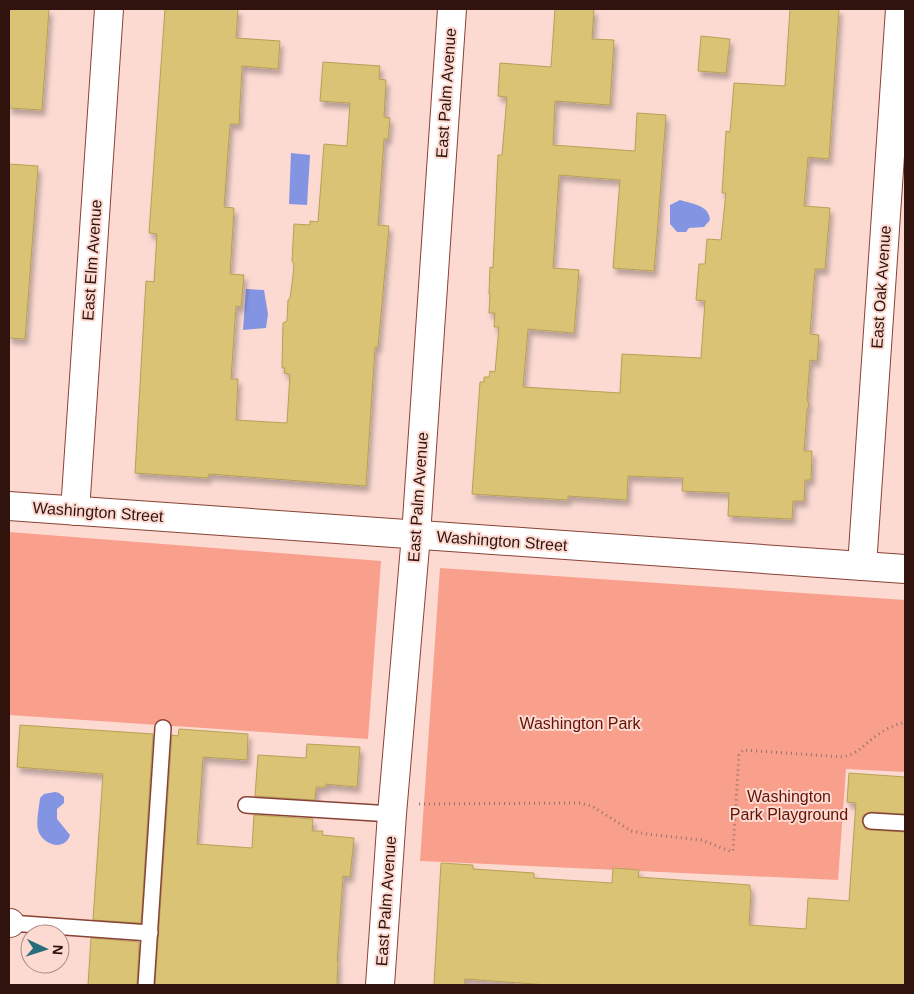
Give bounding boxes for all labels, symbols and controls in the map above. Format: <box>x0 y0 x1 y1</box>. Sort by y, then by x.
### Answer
street label: East Palm Avenue <box>433 27 459 159</box>
street label: East Elm Avenue <box>79 199 105 321</box>
street label: East Oak Avenue <box>868 225 894 349</box>
street label: East Palm Avenue <box>405 431 431 563</box>
street label: Washington Street <box>32 499 165 525</box>
street label: Washington Street <box>436 528 569 554</box>
park label: Washington Park <box>519 715 642 732</box>
park label: Washington Park Playground <box>730 788 848 823</box>
street label: East Palm Avenue <box>373 835 399 967</box>
north arrow <box>20 924 70 974</box>
text: N <box>50 944 66 956</box>

